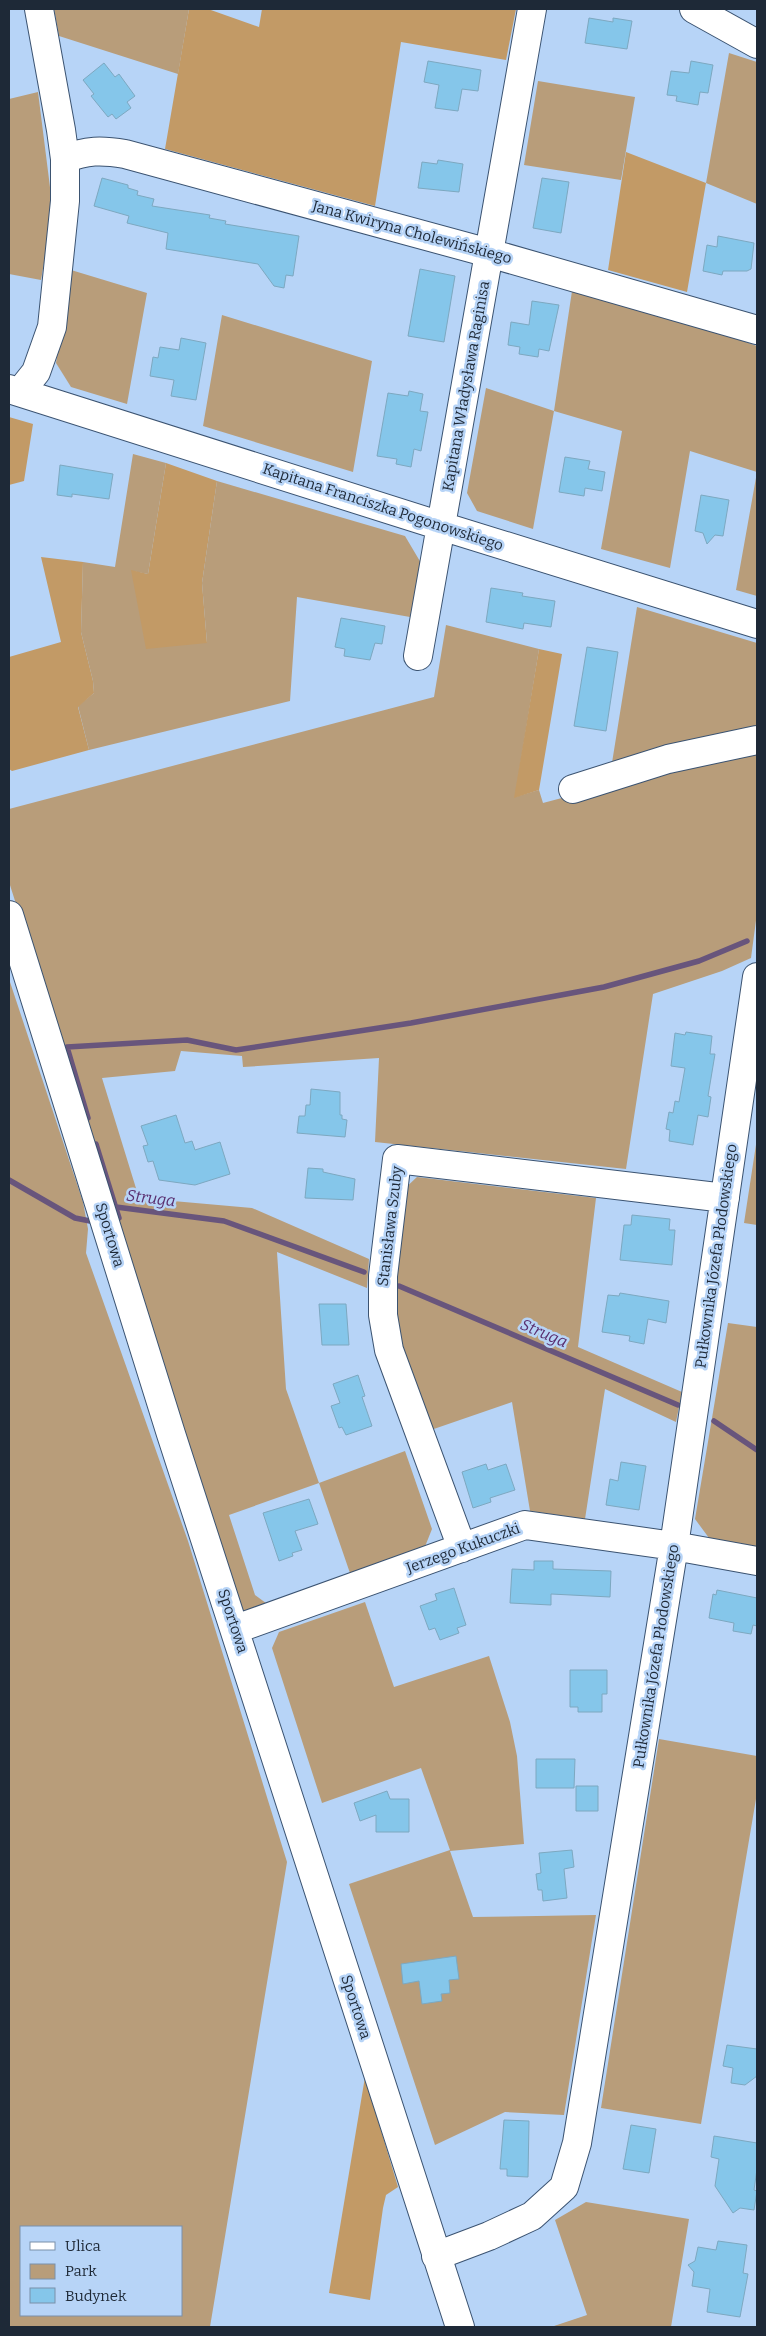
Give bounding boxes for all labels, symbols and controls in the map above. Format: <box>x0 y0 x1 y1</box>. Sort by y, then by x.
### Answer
street label: Jana Kwiryna Cholewińskiego <box>309 196 514 267</box>
street label: Kapitana Władysława Raginisa <box>439 279 493 493</box>
street label: Kapitana Franciszka Pogonowskiego <box>260 460 506 554</box>
street label: Pułkownika Józefa Płodowskiego <box>691 1143 741 1369</box>
street label: Stanisława Szuby <box>374 1165 406 1287</box>
water label: Struga <box>125 1186 177 1210</box>
street label: Sportowa <box>92 1201 128 1269</box>
water label: Struga <box>518 1315 570 1351</box>
street label: Jerzego Kukuczki <box>403 1519 523 1577</box>
street label: Pułkownika Józefa Płodowskiego <box>629 1543 683 1769</box>
street label: Sportowa <box>214 1587 252 1655</box>
street label: Sportowa <box>337 1973 375 2041</box>
legend <box>20 2226 182 2316</box>
text: Ulica <box>65 2237 101 2255</box>
text: Park <box>65 2262 97 2280</box>
text: Budynek <box>65 2287 127 2305</box>

